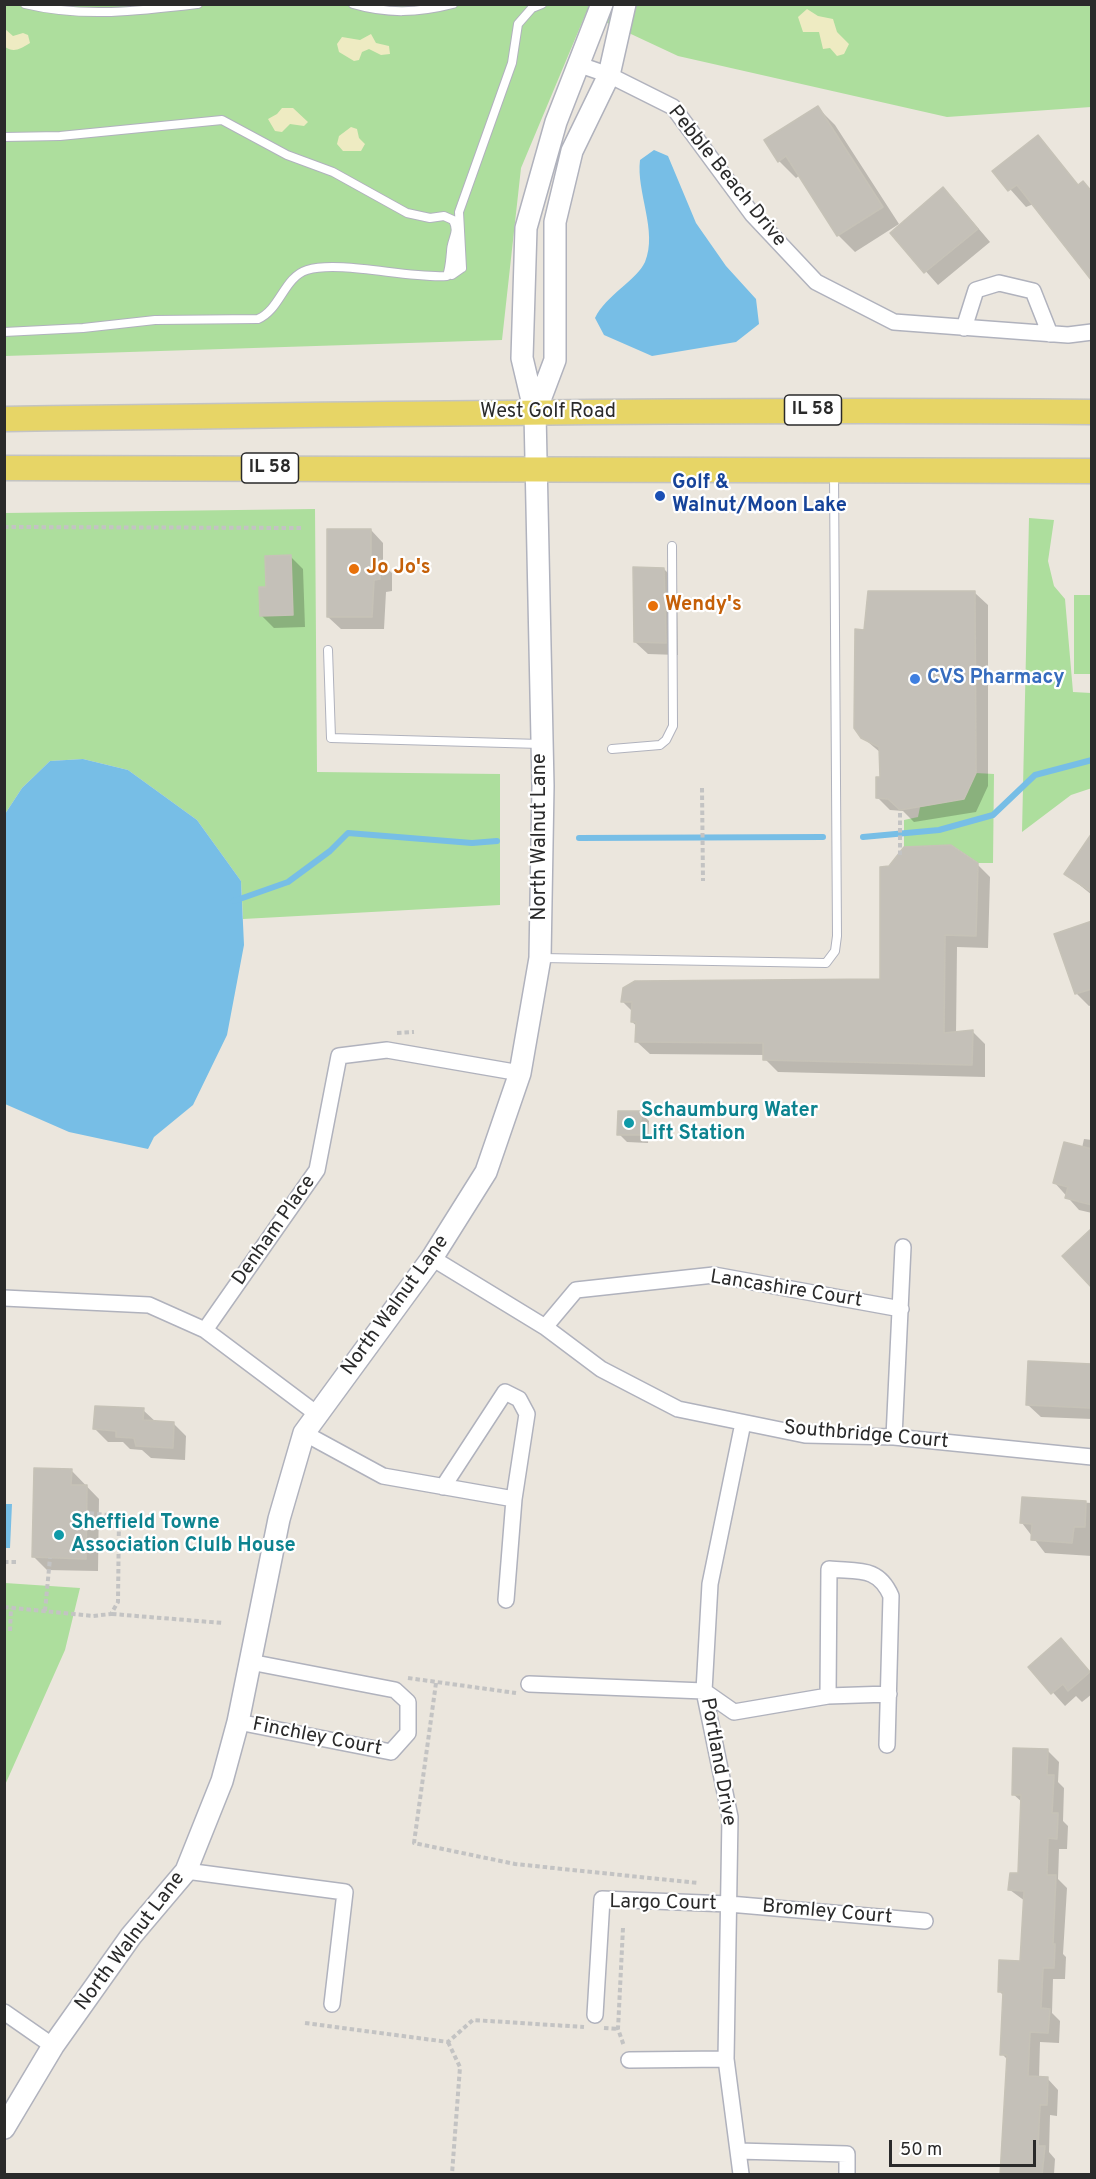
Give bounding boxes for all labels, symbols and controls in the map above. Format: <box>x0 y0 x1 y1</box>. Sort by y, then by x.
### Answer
street label: Pebble Beach Drive <box>662 102 790 252</box>
road number: IL 58 <box>784 395 842 425</box>
street label: West Golf Road <box>480 401 616 425</box>
road number: IL 58 <box>242 453 298 483</box>
place label: Golf & Walnut/Moon Lake <box>672 472 847 519</box>
marker: Golf & Walnut/Moon Lake <box>653 489 667 503</box>
place label: Jo Jo's <box>366 557 431 581</box>
marker: Jo Jo's <box>347 562 361 576</box>
place label: Wendy's <box>665 594 742 618</box>
marker: Wendy's <box>646 599 660 613</box>
place label: CVS Pharmacy <box>927 667 1065 691</box>
marker: CVS Pharmacy <box>908 672 922 686</box>
street label: North Walnut Lane <box>529 753 553 921</box>
place label: Schaumburg Water Lift Station <box>641 1100 818 1147</box>
marker: Schaumburg Water Lift Station <box>622 1116 636 1130</box>
street label: Denham Place <box>228 1171 322 1291</box>
street label: North Walnut Lane <box>337 1231 455 1381</box>
street label: Lancashire Court <box>708 1266 864 1314</box>
street label: Southbridge Court <box>783 1417 949 1455</box>
place label: Sheffield Towne Association Clulb House <box>71 1512 296 1559</box>
marker: Sheffield Towne Association Clulb House <box>52 1528 66 1542</box>
street label: Portland Drive <box>694 1696 740 1828</box>
street label: Finchley Court <box>250 1714 384 1762</box>
street label: North Walnut Lane <box>71 1868 191 2016</box>
street label: Largo Court <box>609 1891 717 1917</box>
street label: Bromley Court <box>761 1895 893 1931</box>
scale bar <box>892 2128 1039 2166</box>
text: 50 m <box>900 2139 942 2162</box>

